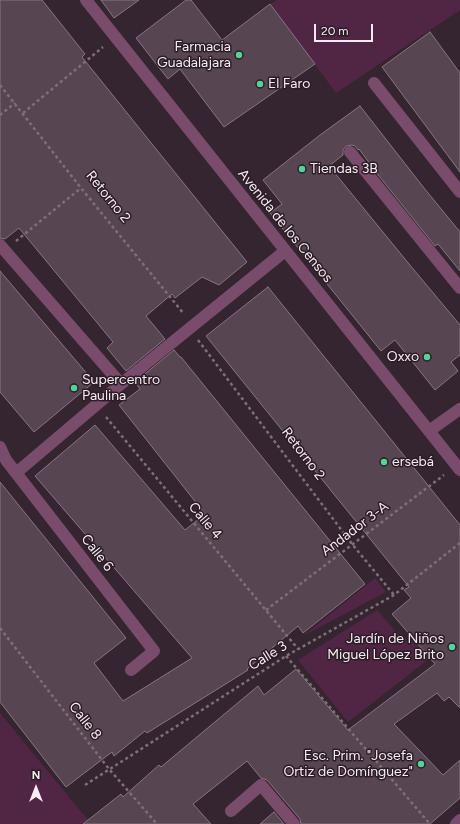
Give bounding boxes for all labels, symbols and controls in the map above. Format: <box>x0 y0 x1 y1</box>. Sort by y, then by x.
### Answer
scale bar <box>316 16 375 42</box>
text: 20 m <box>321 24 349 38</box>
place label: Farmacia Guadalajara <box>157 39 231 72</box>
marker: Farmacia Guadalajara <box>234 50 244 60</box>
place label: El Faro <box>268 76 310 92</box>
marker: El Faro <box>255 79 265 89</box>
place label: Tiendas 3B <box>310 161 378 177</box>
marker: Tiendas 3B <box>297 164 307 174</box>
street label: Avenida de los Censos <box>234 166 336 286</box>
street label: Retorno 2 <box>82 168 134 226</box>
place label: Oxxo <box>387 349 419 365</box>
marker: Oxxo <box>422 352 432 362</box>
place label: Supercentro Paulina <box>82 372 160 404</box>
marker: Supercentro Paulina <box>69 383 79 393</box>
street label: Retorno 2 <box>278 424 328 484</box>
place label: ersebá <box>392 454 434 470</box>
marker: ersebá <box>379 457 389 467</box>
street label: Andador 3-A <box>318 498 392 560</box>
street label: Calle 4 <box>185 499 225 543</box>
street label: Calle 6 <box>77 531 117 575</box>
place label: Jardín de Niños Miguel López Brito <box>327 631 444 664</box>
street label: Calle 3 <box>246 638 290 674</box>
marker: Jardín de Niños Miguel López Brito <box>447 642 457 652</box>
street label: Calle 8 <box>65 699 105 743</box>
place label: Esc. Prim. "Josefa Ortiz de Domínguez" <box>283 748 413 780</box>
marker: Esc. Prim. "Josefa Ortiz de Domínguez" <box>416 759 426 769</box>
north arrow <box>16 768 56 808</box>
text: N <box>32 769 40 782</box>

